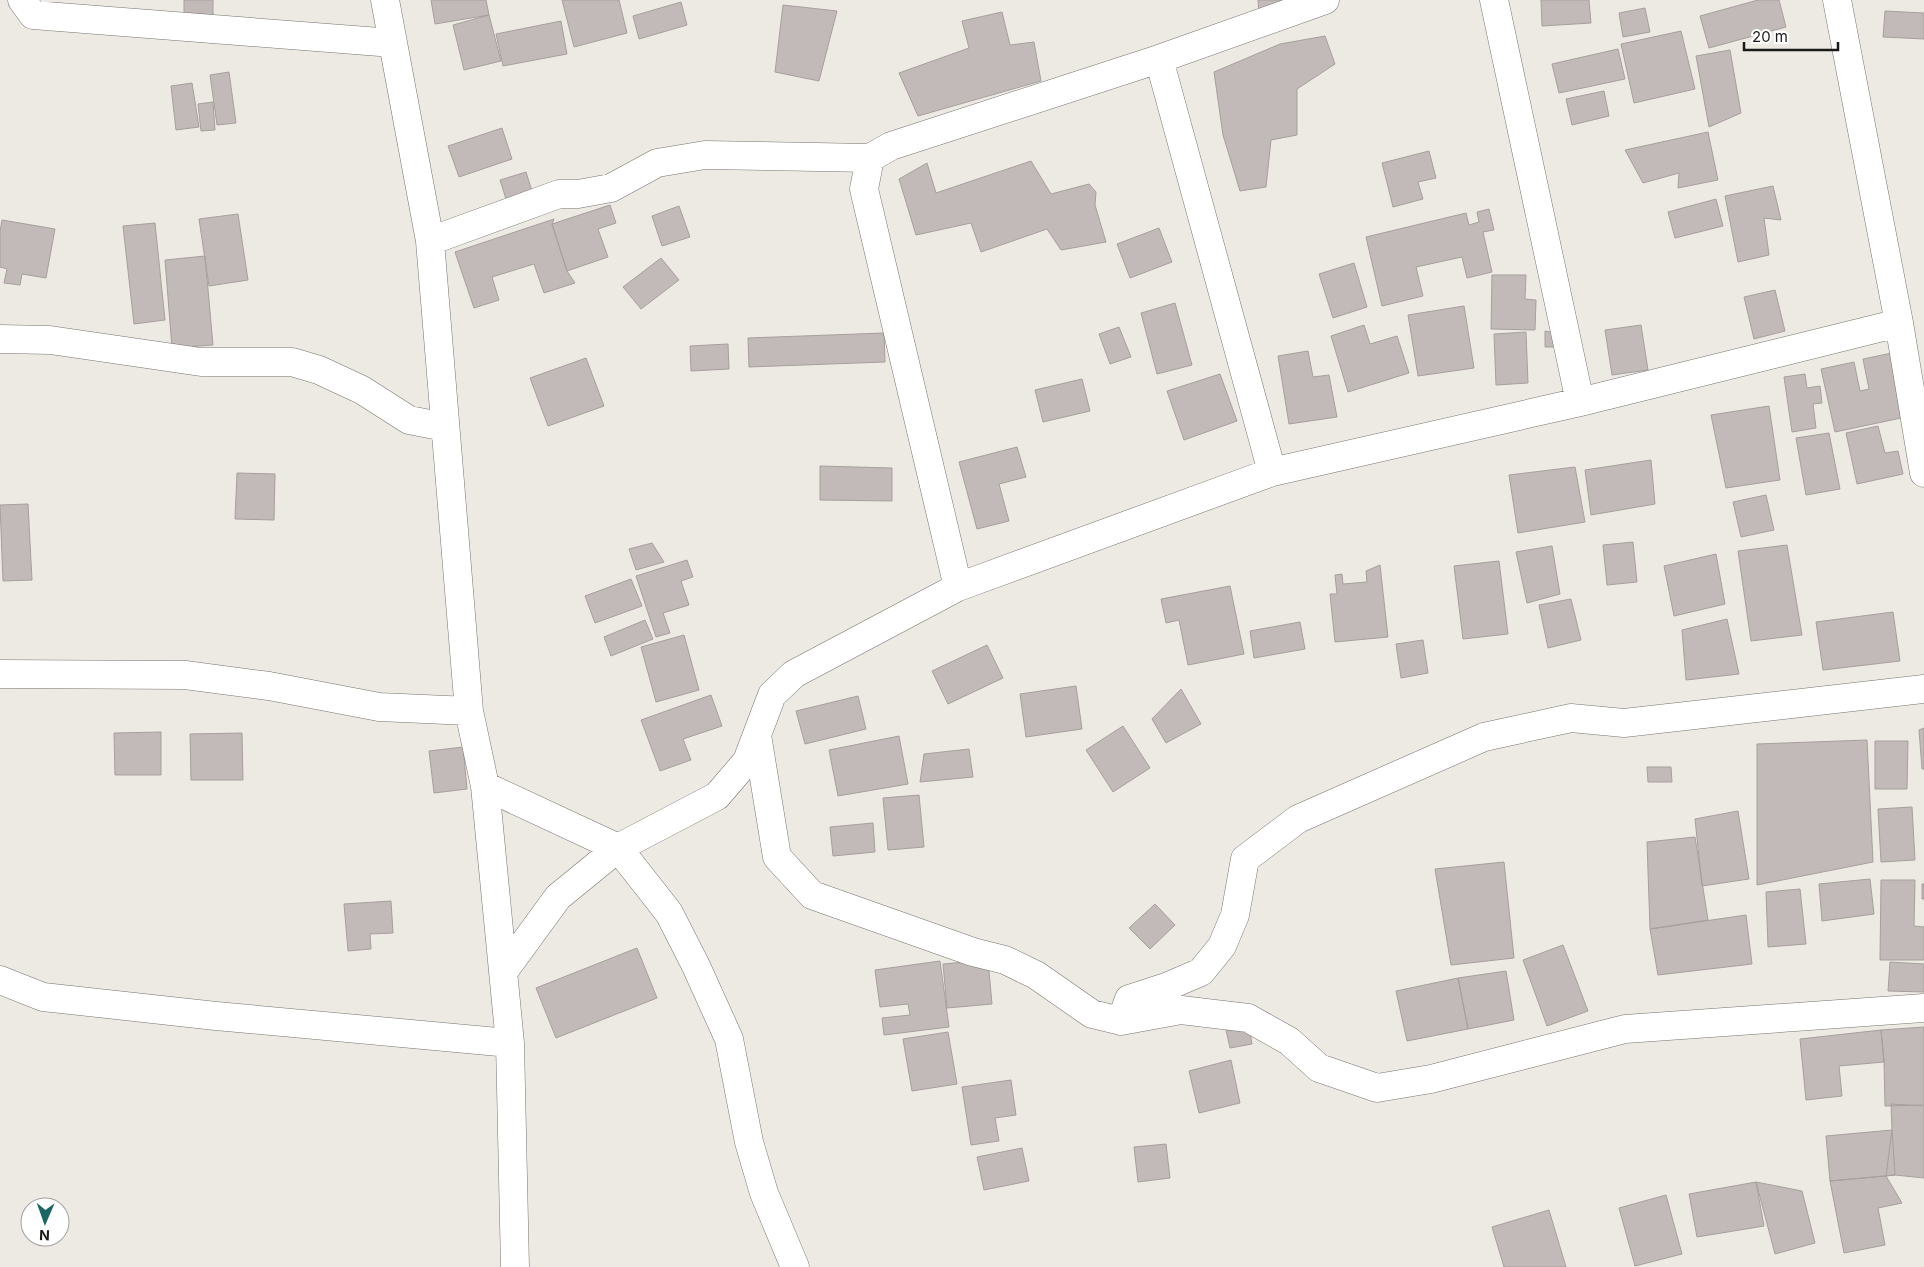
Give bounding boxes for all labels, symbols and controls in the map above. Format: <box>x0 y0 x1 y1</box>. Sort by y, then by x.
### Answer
scale bar <box>1744 20 1838 52</box>
text: 20 m <box>1752 27 1788 46</box>
north arrow <box>20 1197 70 1247</box>
text: N <box>39 1227 50 1244</box>

